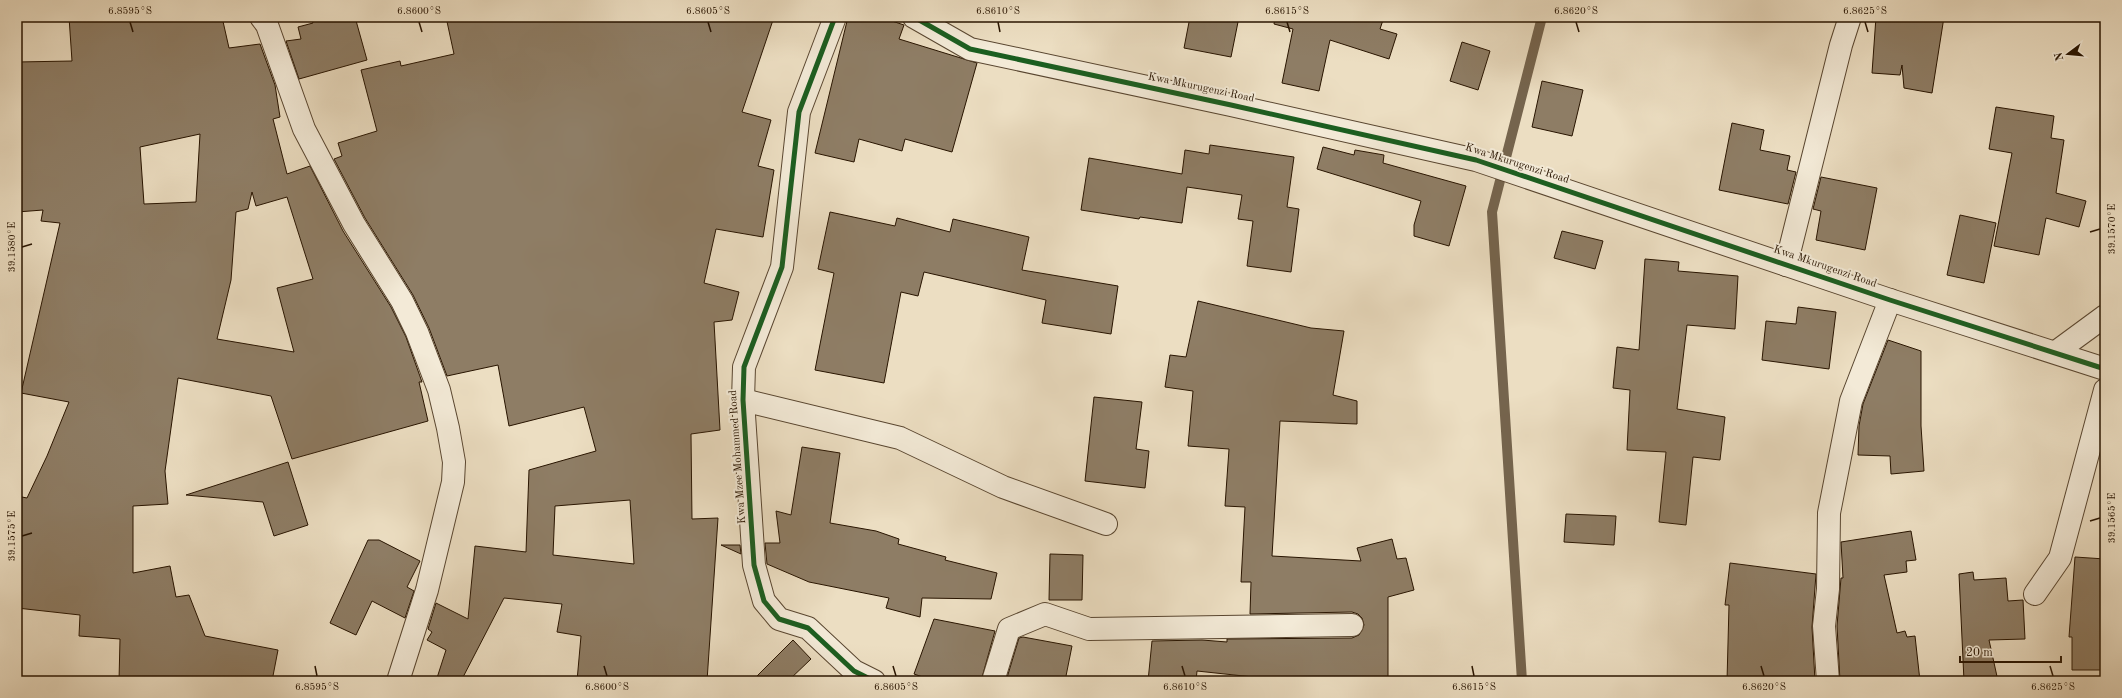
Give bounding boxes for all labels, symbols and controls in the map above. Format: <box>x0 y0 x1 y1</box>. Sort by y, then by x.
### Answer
text: 6.8595°S <box>108 6 152 16</box>
text: 6.8600°S <box>397 6 441 16</box>
text: 6.8605°S <box>686 6 730 16</box>
text: 6.8610°S <box>976 6 1020 16</box>
text: 6.8615°S <box>1265 6 1309 16</box>
text: 6.8620°S <box>1554 6 1598 16</box>
text: 6.8625°S <box>1843 6 1887 16</box>
north arrow <box>2048 34 2088 74</box>
text: N <box>2053 50 2066 62</box>
street label: Kwa Mkurugenzi Road <box>1147 71 1255 105</box>
street label: Kwa Mkurugenzi Road <box>1464 142 1571 186</box>
text: 39.1570°E <box>2107 204 2117 254</box>
text: 39.1580°E <box>7 222 17 272</box>
street label: Kwa Mkurugenzi Road <box>1772 244 1878 290</box>
street label: Kwa Mzee Mohammed Road <box>728 389 748 524</box>
text: 39.1565°E <box>2107 493 2117 543</box>
text: 39.1575°E <box>7 511 17 561</box>
scale bar <box>1960 638 2061 664</box>
text: 20 m <box>1966 647 1993 659</box>
text: 6.8595°S <box>295 682 339 692</box>
text: 6.8600°S <box>585 682 629 692</box>
text: 6.8605°S <box>874 682 918 692</box>
text: 6.8610°S <box>1163 682 1207 692</box>
text: 6.8615°S <box>1452 682 1496 692</box>
text: 6.8620°S <box>1742 682 1786 692</box>
text: 6.8625°S <box>2031 682 2075 692</box>

